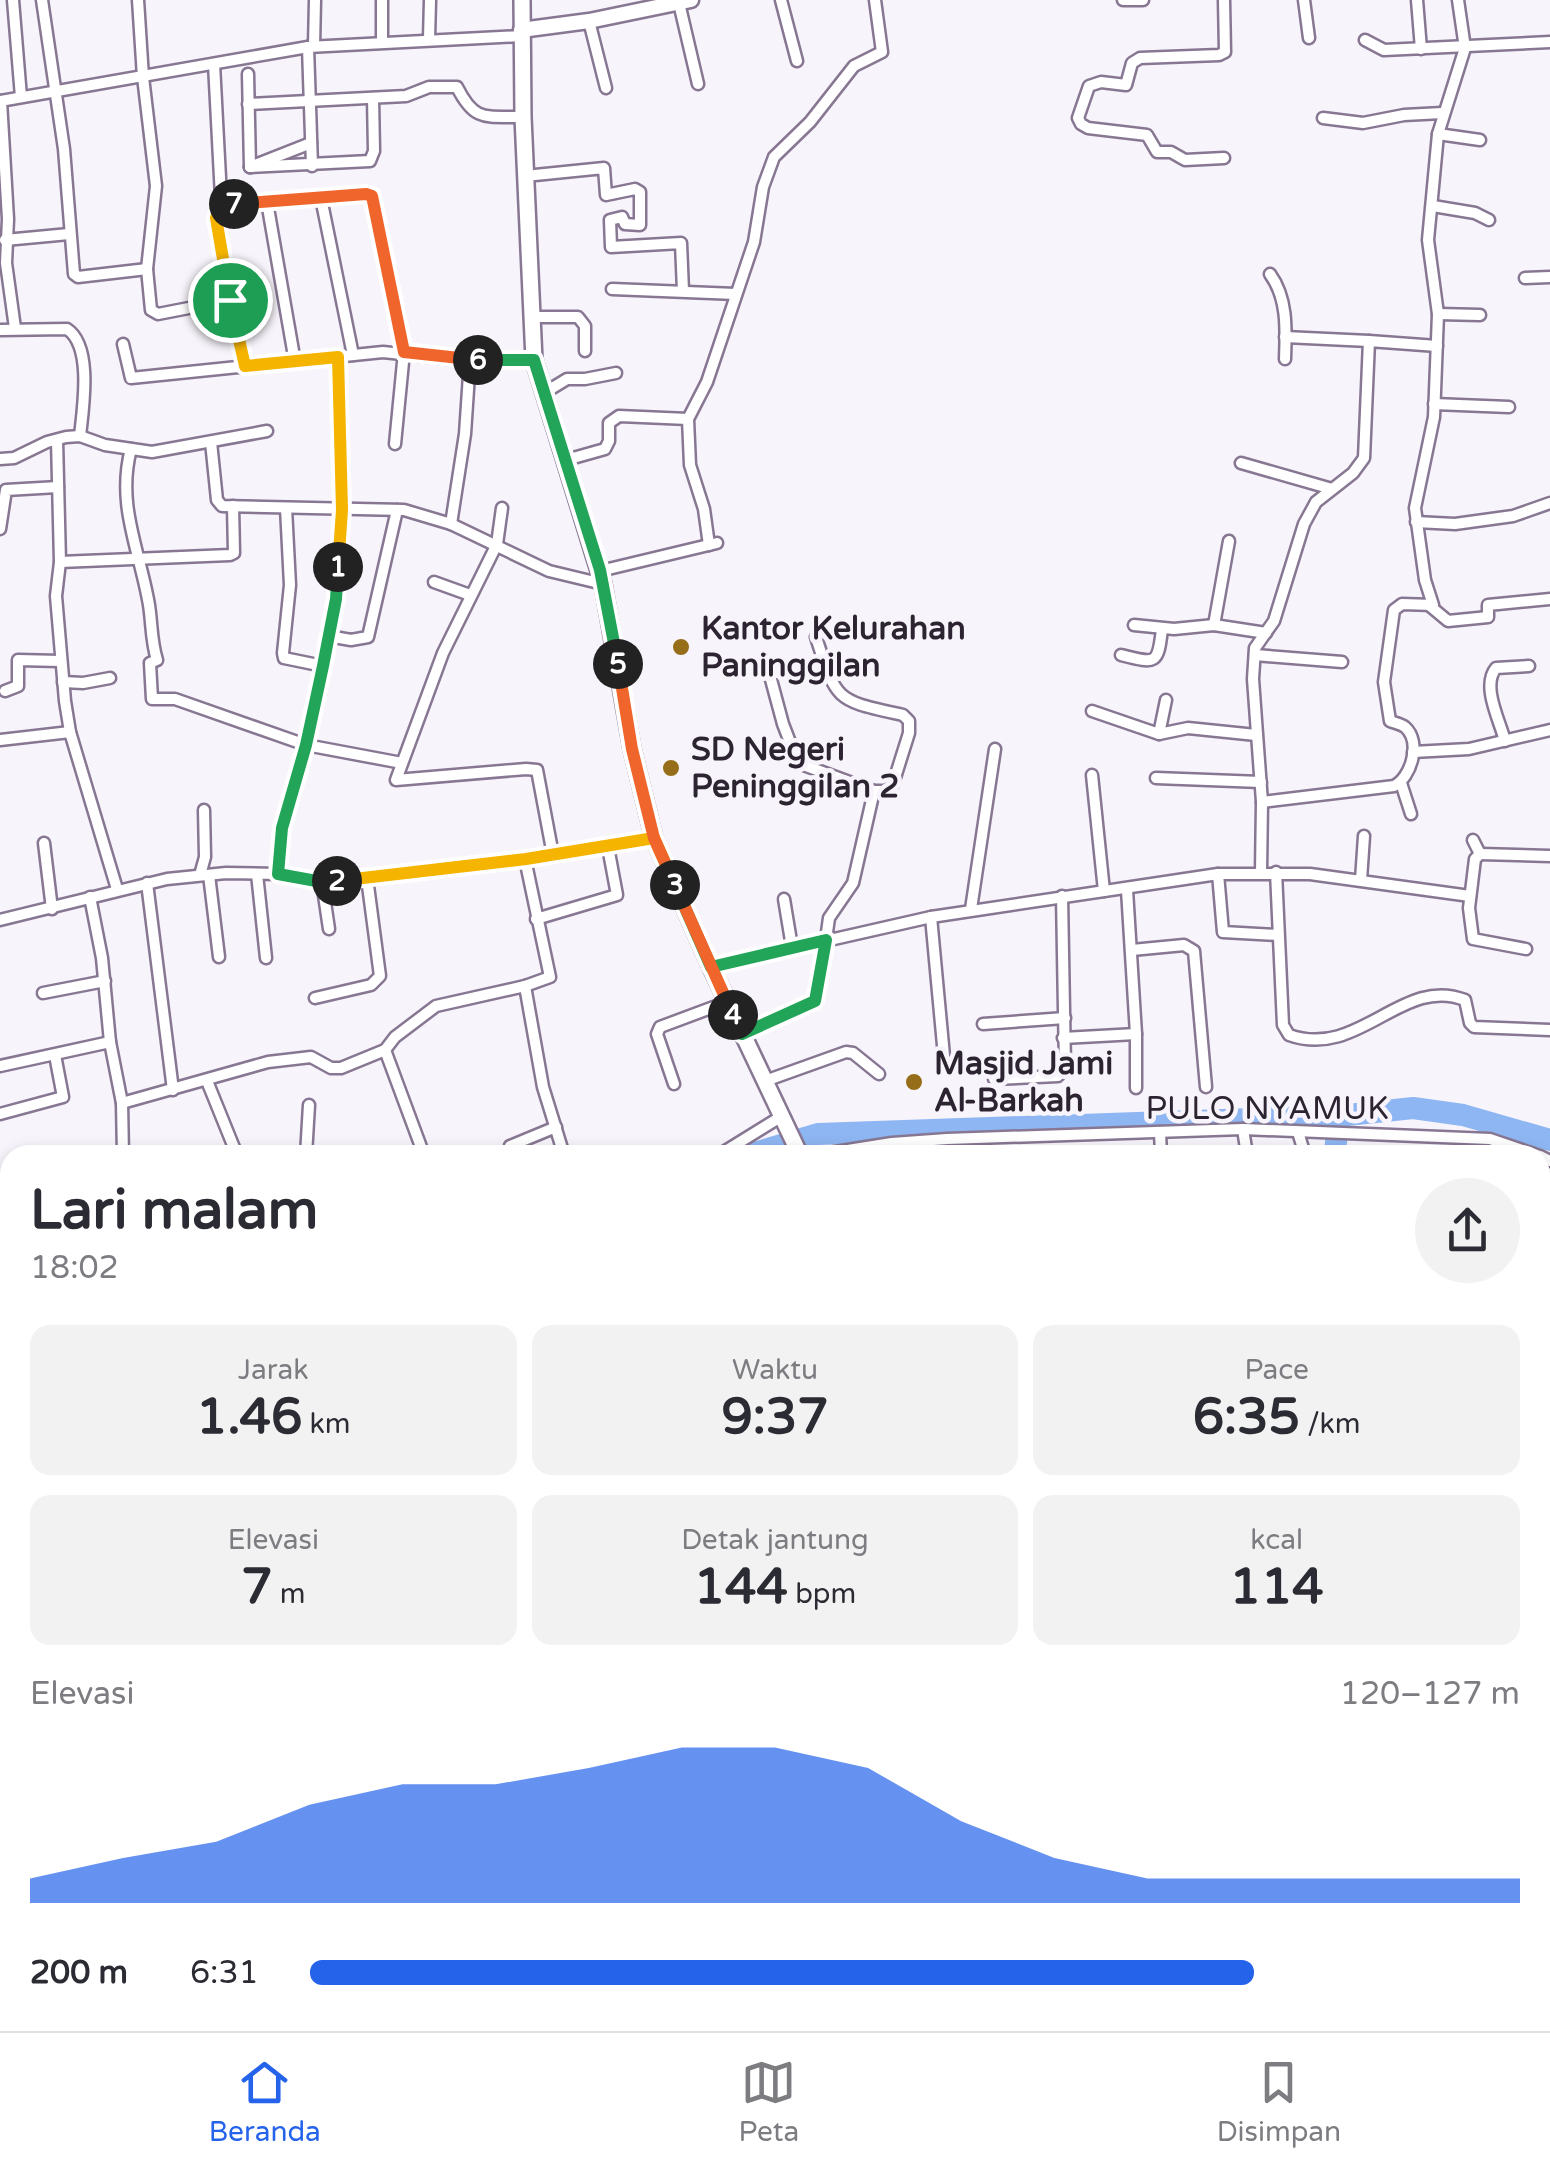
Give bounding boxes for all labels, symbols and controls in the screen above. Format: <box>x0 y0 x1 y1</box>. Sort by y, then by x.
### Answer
pin: 7 <box>209 179 259 229</box>
text: 7 <box>225 187 243 221</box>
pin <box>188 258 273 343</box>
icon: arrive <box>203 273 258 328</box>
pin: 6 <box>453 335 503 385</box>
text: 6 <box>469 343 487 377</box>
pin: 1 <box>313 542 363 592</box>
text: 1 <box>329 550 347 584</box>
place label: Kantor Kelurahan Paninggilan <box>701 610 966 685</box>
marker: Kantor Kelurahan Paninggilan <box>670 636 692 658</box>
pin: 5 <box>593 639 643 689</box>
text: 5 <box>609 647 627 681</box>
place label: SD Negeri Peninggilan 2 <box>691 731 899 806</box>
marker: SD Negeri Peninggilan 2 <box>660 757 682 779</box>
pin: 2 <box>312 856 362 906</box>
pin: 3 <box>650 860 700 910</box>
text: 2 <box>328 864 346 898</box>
text: 3 <box>666 868 684 902</box>
pin: 4 <box>708 990 758 1040</box>
text: 4 <box>724 998 742 1032</box>
place label: Masjid Jami Al-Barkah <box>934 1045 1113 1120</box>
marker: Masjid Jami Al-Barkah <box>903 1071 925 1093</box>
street label: PULO NYAMUK <box>1145 1090 1389 1128</box>
text: Lari malam <box>30 1178 318 1244</box>
button: share <box>1415 1178 1520 1283</box>
text: 18:02 <box>30 1249 119 1287</box>
text: Jarak <box>238 1353 309 1387</box>
text: Waktu <box>732 1353 818 1387</box>
text: Pace <box>1244 1353 1309 1387</box>
text: 1.46 <box>196 1387 302 1447</box>
text: 9:37 <box>721 1387 829 1447</box>
text: 6:35 <box>1193 1387 1300 1447</box>
text: km <box>302 1407 351 1441</box>
text: /km <box>1300 1407 1361 1441</box>
text: Elevasi <box>228 1523 319 1557</box>
text: Detak jantung <box>681 1523 869 1557</box>
text: kcal <box>1250 1523 1303 1557</box>
text: 7 <box>241 1557 273 1617</box>
text: 144 <box>694 1557 788 1617</box>
text: 114 <box>1230 1557 1324 1617</box>
text: m <box>273 1577 306 1611</box>
text: bpm <box>788 1577 856 1611</box>
text: Elevasi <box>30 1675 134 1713</box>
text: 120–127 m <box>1340 1675 1520 1713</box>
text: 200 m <box>30 1954 128 1992</box>
text: 6:31 <box>190 1954 259 1992</box>
tab: Beranda <box>209 2055 321 2149</box>
tab: Peta <box>738 2055 799 2149</box>
tab: Disimpan <box>1217 2055 1341 2149</box>

